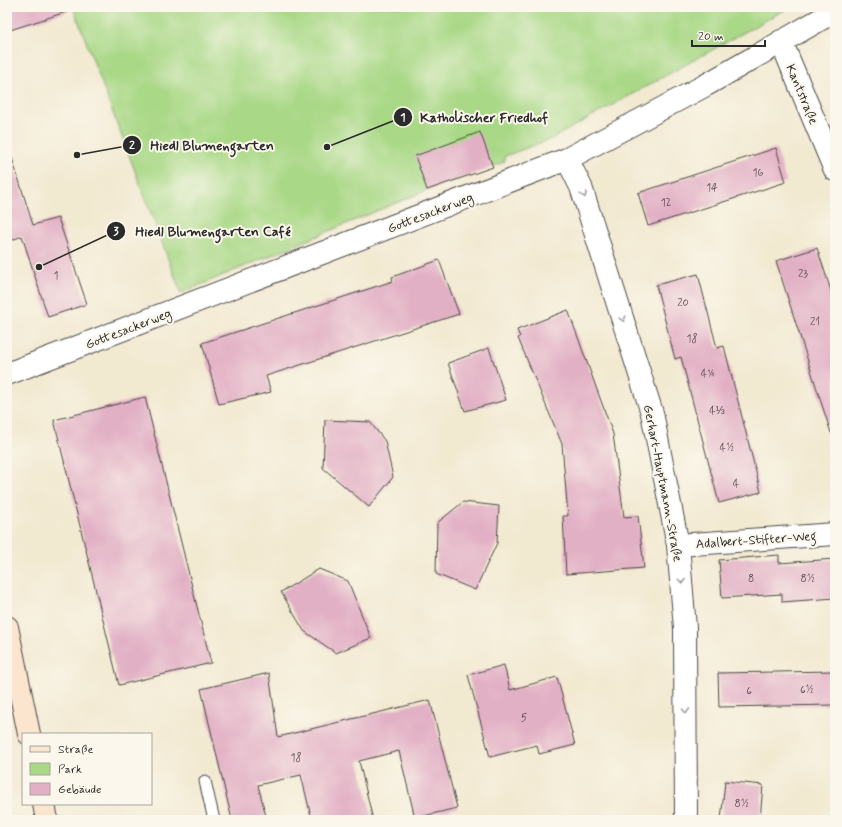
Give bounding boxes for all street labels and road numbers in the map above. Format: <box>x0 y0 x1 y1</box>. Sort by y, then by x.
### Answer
street label: Kantstraße <box>781 62 822 127</box>
street label: Gottesackerweg <box>385 189 477 239</box>
street label: Gottesackerweg <box>83 305 175 355</box>
street label: Gerhart-Hauptmann-Straße <box>639 403 686 563</box>
street label: Adalbert-Stifter-Weg <box>695 528 817 555</box>

